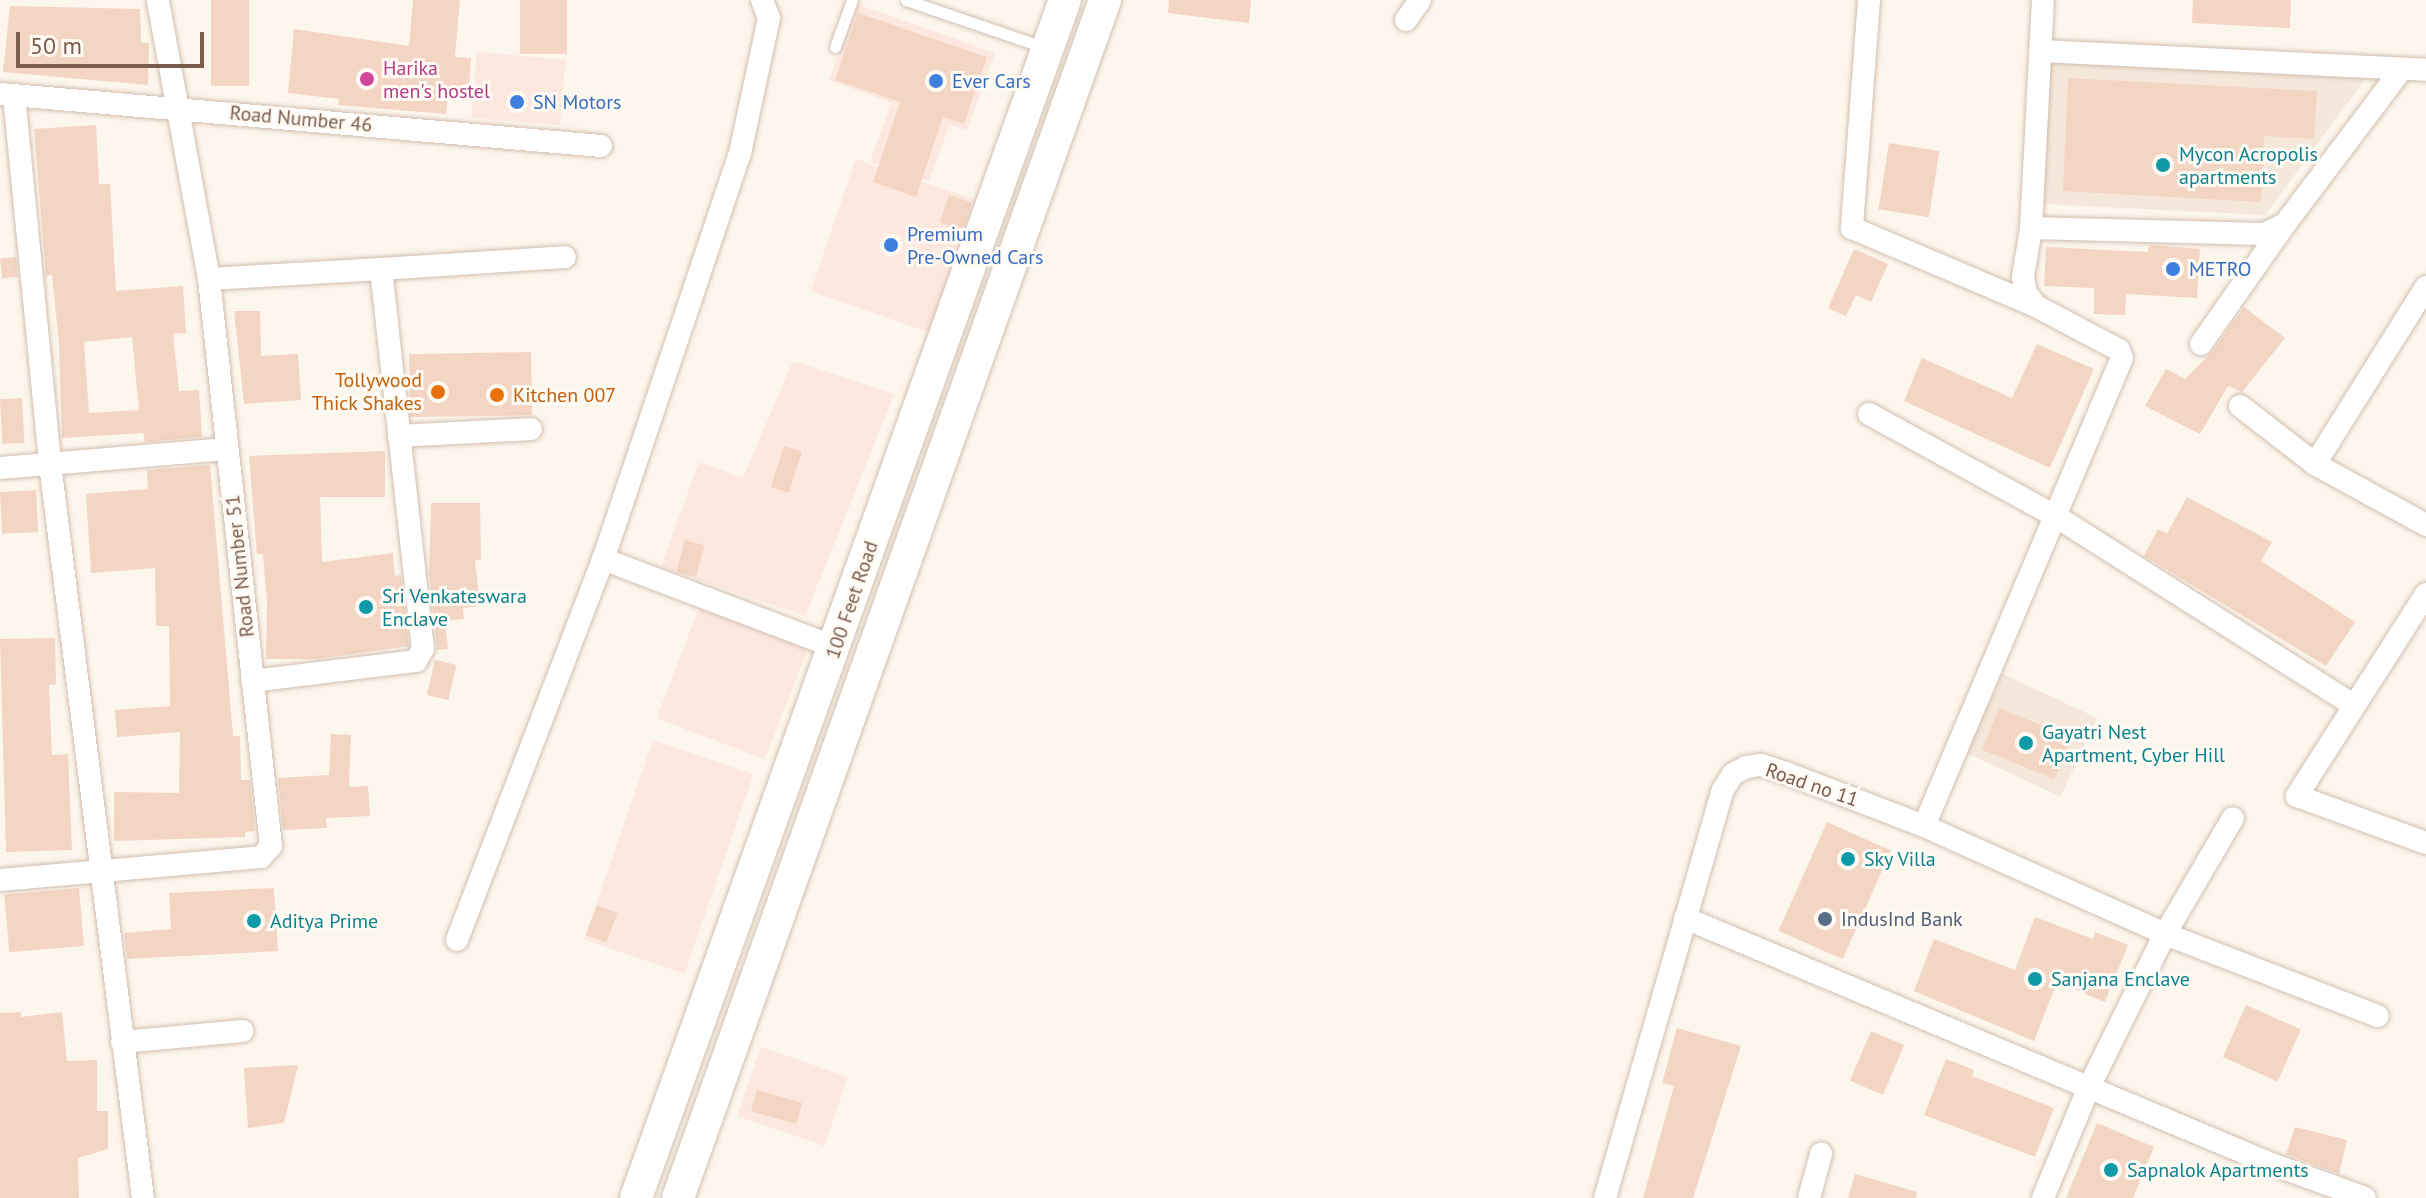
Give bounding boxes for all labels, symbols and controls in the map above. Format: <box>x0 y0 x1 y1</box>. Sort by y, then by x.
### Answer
scale bar <box>20 16 208 66</box>
text: 50 m <box>30 30 82 61</box>
place label: Harika men's hostel <box>383 56 490 103</box>
place label: Ever Cars <box>952 69 1031 93</box>
marker: Harika men's hostel <box>358 70 376 88</box>
marker: Ever Cars <box>927 72 945 90</box>
place label: SN Motors <box>533 90 621 114</box>
marker: SN Motors <box>508 93 526 111</box>
street label: Road Number 46 <box>229 101 373 137</box>
place label: Mycon Acropolis apartments <box>2179 142 2319 189</box>
marker: Mycon Acropolis apartments <box>2154 156 2172 174</box>
place label: Premium Pre-Owned Cars <box>907 222 1043 269</box>
marker: Premium Pre-Owned Cars <box>882 236 900 254</box>
place label: METRO <box>2189 257 2251 281</box>
marker: METRO <box>2164 260 2182 278</box>
place label: Tollywood Thick Shakes <box>311 368 422 415</box>
marker: Tollywood Thick Shakes <box>429 383 447 401</box>
place label: Kitchen 007 <box>513 383 616 407</box>
marker: Kitchen 007 <box>488 386 506 404</box>
street label: Road Number 51 <box>221 494 259 638</box>
street label: 100 Feet Road <box>821 538 883 662</box>
place label: Sri Venkateswara Enclave <box>382 584 527 631</box>
marker: Sri Venkateswara Enclave <box>357 598 375 616</box>
place label: Gayatri Nest Apartment, Cyber Hill <box>2042 720 2226 767</box>
marker: Gayatri Nest Apartment, Cyber Hill <box>2017 734 2035 752</box>
street label: Road no 11 <box>1762 758 1862 812</box>
place label: Sky Villa <box>1864 847 1937 871</box>
marker: Sky Villa <box>1839 850 1857 868</box>
place label: IndusInd Bank <box>1841 907 1963 931</box>
place label: Aditya Prime <box>270 909 378 933</box>
marker: IndusInd Bank <box>1816 910 1834 928</box>
marker: Aditya Prime <box>245 912 263 930</box>
place label: Sanjana Enclave <box>2051 967 2190 991</box>
marker: Sanjana Enclave <box>2026 970 2044 988</box>
place label: Sapnalok Apartments <box>2127 1158 2310 1182</box>
marker: Sapnalok Apartments <box>2102 1161 2120 1179</box>

